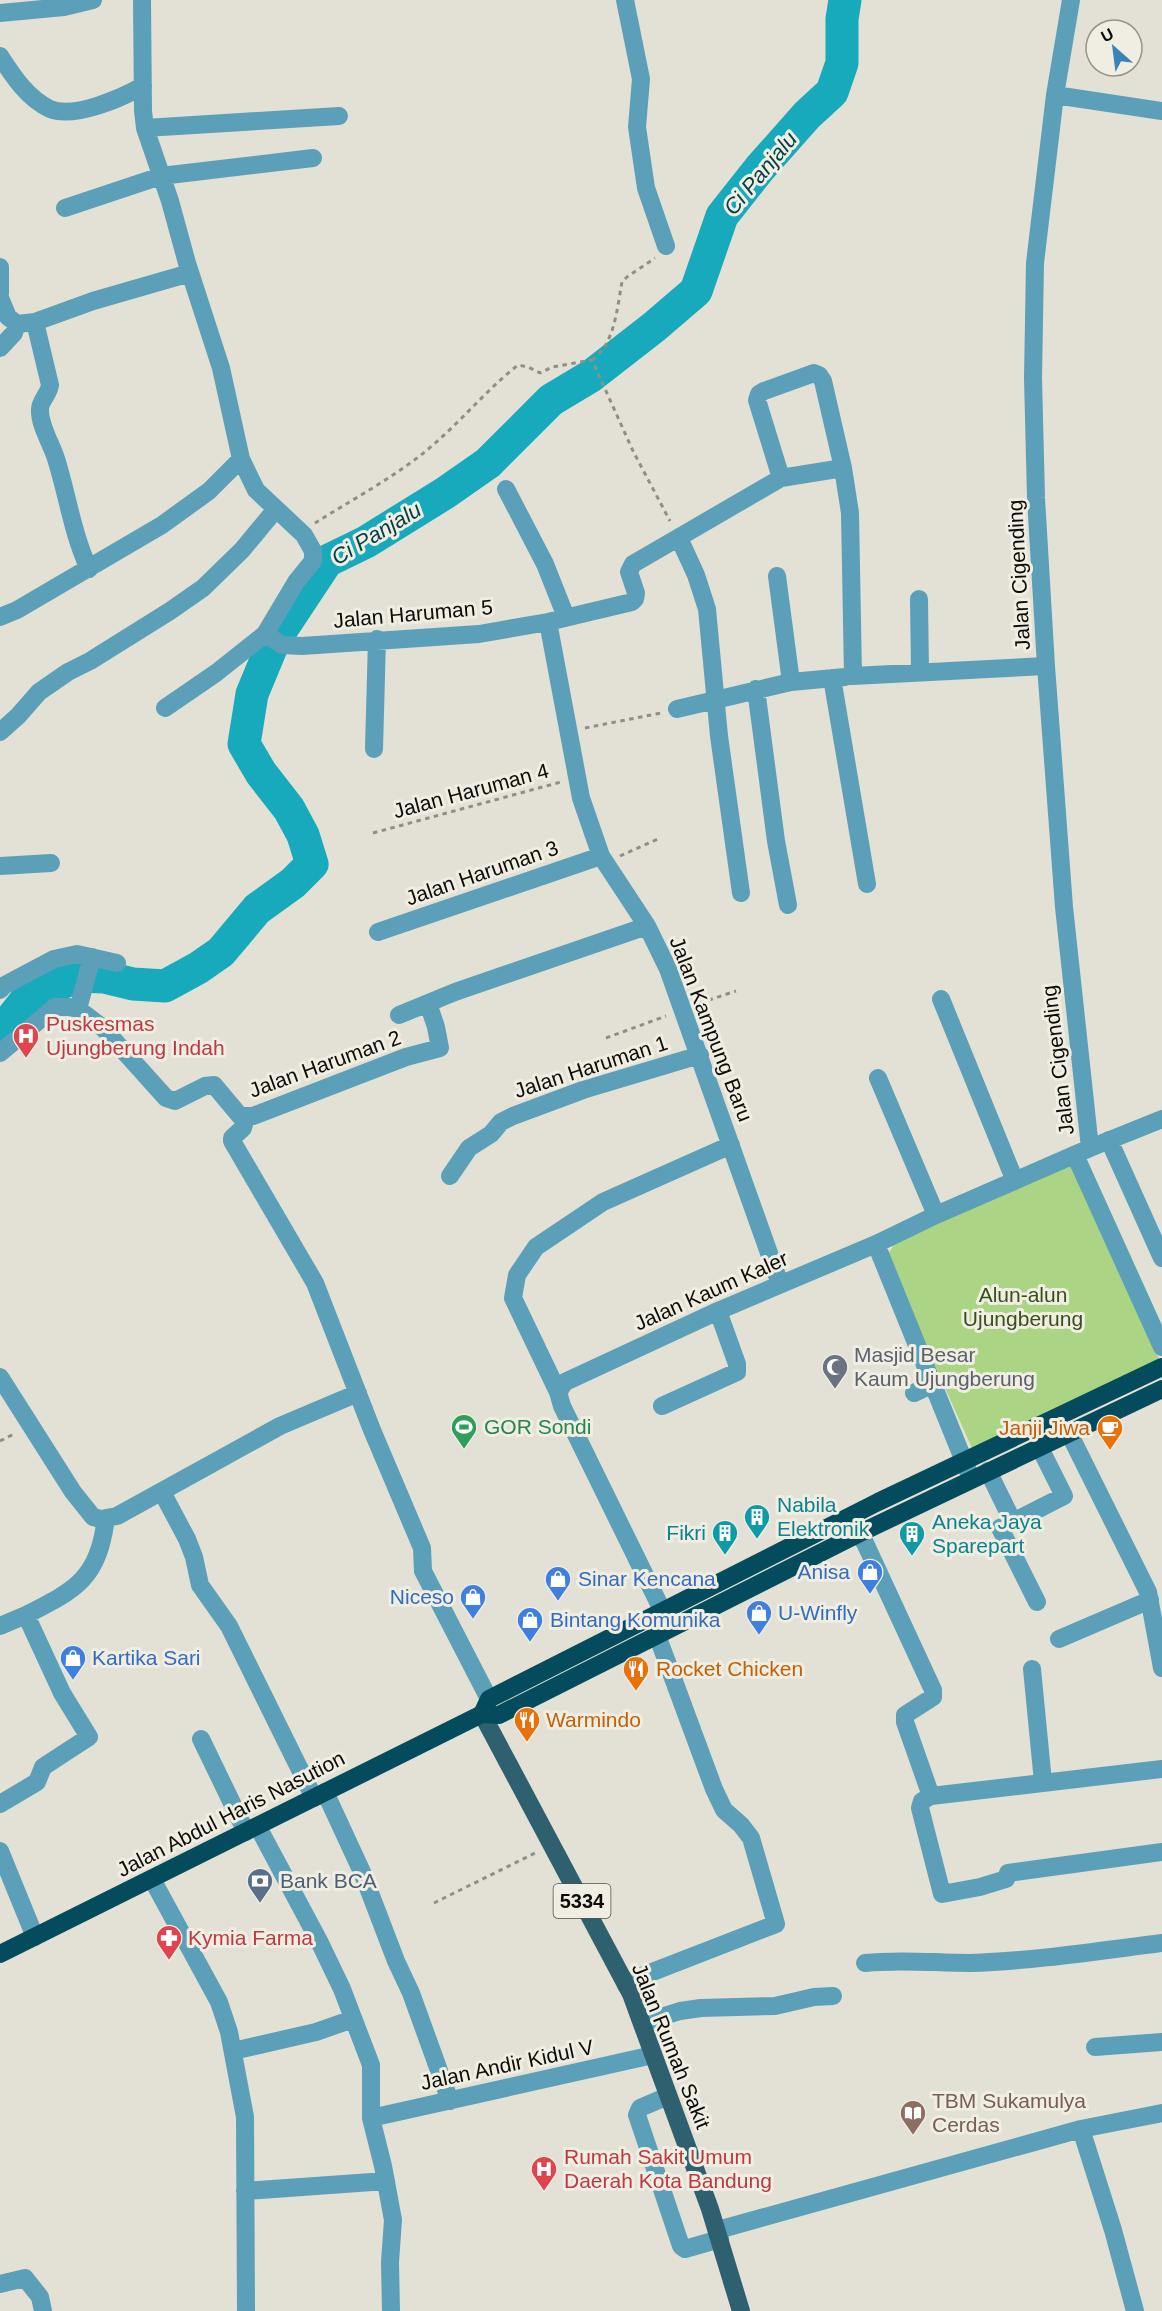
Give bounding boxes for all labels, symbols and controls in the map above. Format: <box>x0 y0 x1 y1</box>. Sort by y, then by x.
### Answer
north arrow <box>1084 18 1144 78</box>
text: U <box>1098 25 1116 45</box>
water label: Ci Panjalu <box>719 127 802 220</box>
water label: Ci Panjalu <box>327 497 426 570</box>
street label: Jalan Cigending <box>1003 499 1034 651</box>
street label: Jalan Haruman 5 <box>332 595 494 632</box>
street label: Jalan Haruman 4 <box>391 759 551 822</box>
street label: Jalan Haruman 3 <box>402 836 561 909</box>
street label: Jalan Kampung Baru <box>666 933 757 1124</box>
street label: Jalan Cigending <box>1037 984 1078 1136</box>
place label: Puskesmas Ujungberung Indah <box>46 1012 225 1059</box>
hospital icon: Puskesmas Ujungberung Indah <box>11 1021 41 1059</box>
street label: Jalan Haruman 2 <box>246 1025 404 1102</box>
street label: Jalan Haruman 1 <box>511 1031 670 1102</box>
street label: Jalan Kaum Kaler <box>630 1246 791 1335</box>
park label: Alun-alun Ujungberung <box>963 1283 1083 1330</box>
place label: Masjid Besar Kaum Ujungberung <box>854 1343 1035 1390</box>
mosque icon: Masjid Besar Kaum Ujungberung <box>820 1352 850 1390</box>
sports icon: GOR Sondi <box>449 1412 479 1450</box>
cafe icon: Janji Jiwa <box>1095 1413 1125 1451</box>
place label: GOR Sondi <box>484 1415 591 1438</box>
place label: Janji Jiwa <box>999 1416 1090 1439</box>
place label: Nabila Elektronik <box>777 1493 870 1540</box>
building icon: Nabila Elektronik <box>742 1502 772 1540</box>
place label: Aneka Jaya Sparepart <box>932 1510 1042 1557</box>
building icon: Fikri <box>710 1518 740 1556</box>
building icon: Aneka Jaya Sparepart <box>897 1519 927 1557</box>
place label: Fikri <box>666 1521 706 1544</box>
shop icon: Anisa <box>855 1557 885 1595</box>
place label: Anisa <box>797 1560 850 1583</box>
shop icon: Sinar Kencana <box>543 1564 573 1602</box>
place label: Sinar Kencana <box>578 1567 716 1590</box>
shop icon: Niceso <box>458 1582 488 1620</box>
place label: Niceso <box>390 1585 454 1608</box>
shop icon: U-Winfly <box>744 1598 774 1636</box>
place label: U-Winfly <box>778 1601 858 1624</box>
shop icon: Bintang Komunika <box>515 1605 545 1643</box>
place label: Bintang Komunika <box>550 1608 721 1631</box>
shop icon: Kartika Sari <box>58 1643 88 1681</box>
place label: Kartika Sari <box>92 1646 201 1669</box>
restaurant icon: Rocket Chicken <box>621 1654 651 1692</box>
place label: Rocket Chicken <box>656 1657 803 1680</box>
restaurant icon: Warmindo <box>512 1705 542 1743</box>
place label: Warmindo <box>546 1708 641 1731</box>
street label: Jalan Abdul Haris Nasution <box>113 1746 348 1881</box>
bank icon: Bank BCA <box>245 1866 275 1904</box>
place label: Bank BCA <box>280 1869 377 1892</box>
road number: 5334 <box>554 1884 610 1918</box>
pharmacy icon: Kymia Farma <box>154 1923 184 1961</box>
place label: Kymia Farma <box>188 1926 313 1949</box>
street label: Jalan Rumah Sakit <box>628 1960 715 2132</box>
street label: Jalan Andir Kidul V <box>418 2035 596 2094</box>
place label: TBM Sukamulya Cerdas <box>932 2089 1086 2136</box>
library icon: TBM Sukamulya Cerdas <box>898 2098 928 2136</box>
place label: Rumah Sakit Umum Daerah Kota Bandung <box>564 2145 772 2192</box>
hospital icon: Rumah Sakit Umum Daerah Kota Bandung <box>529 2154 559 2192</box>

